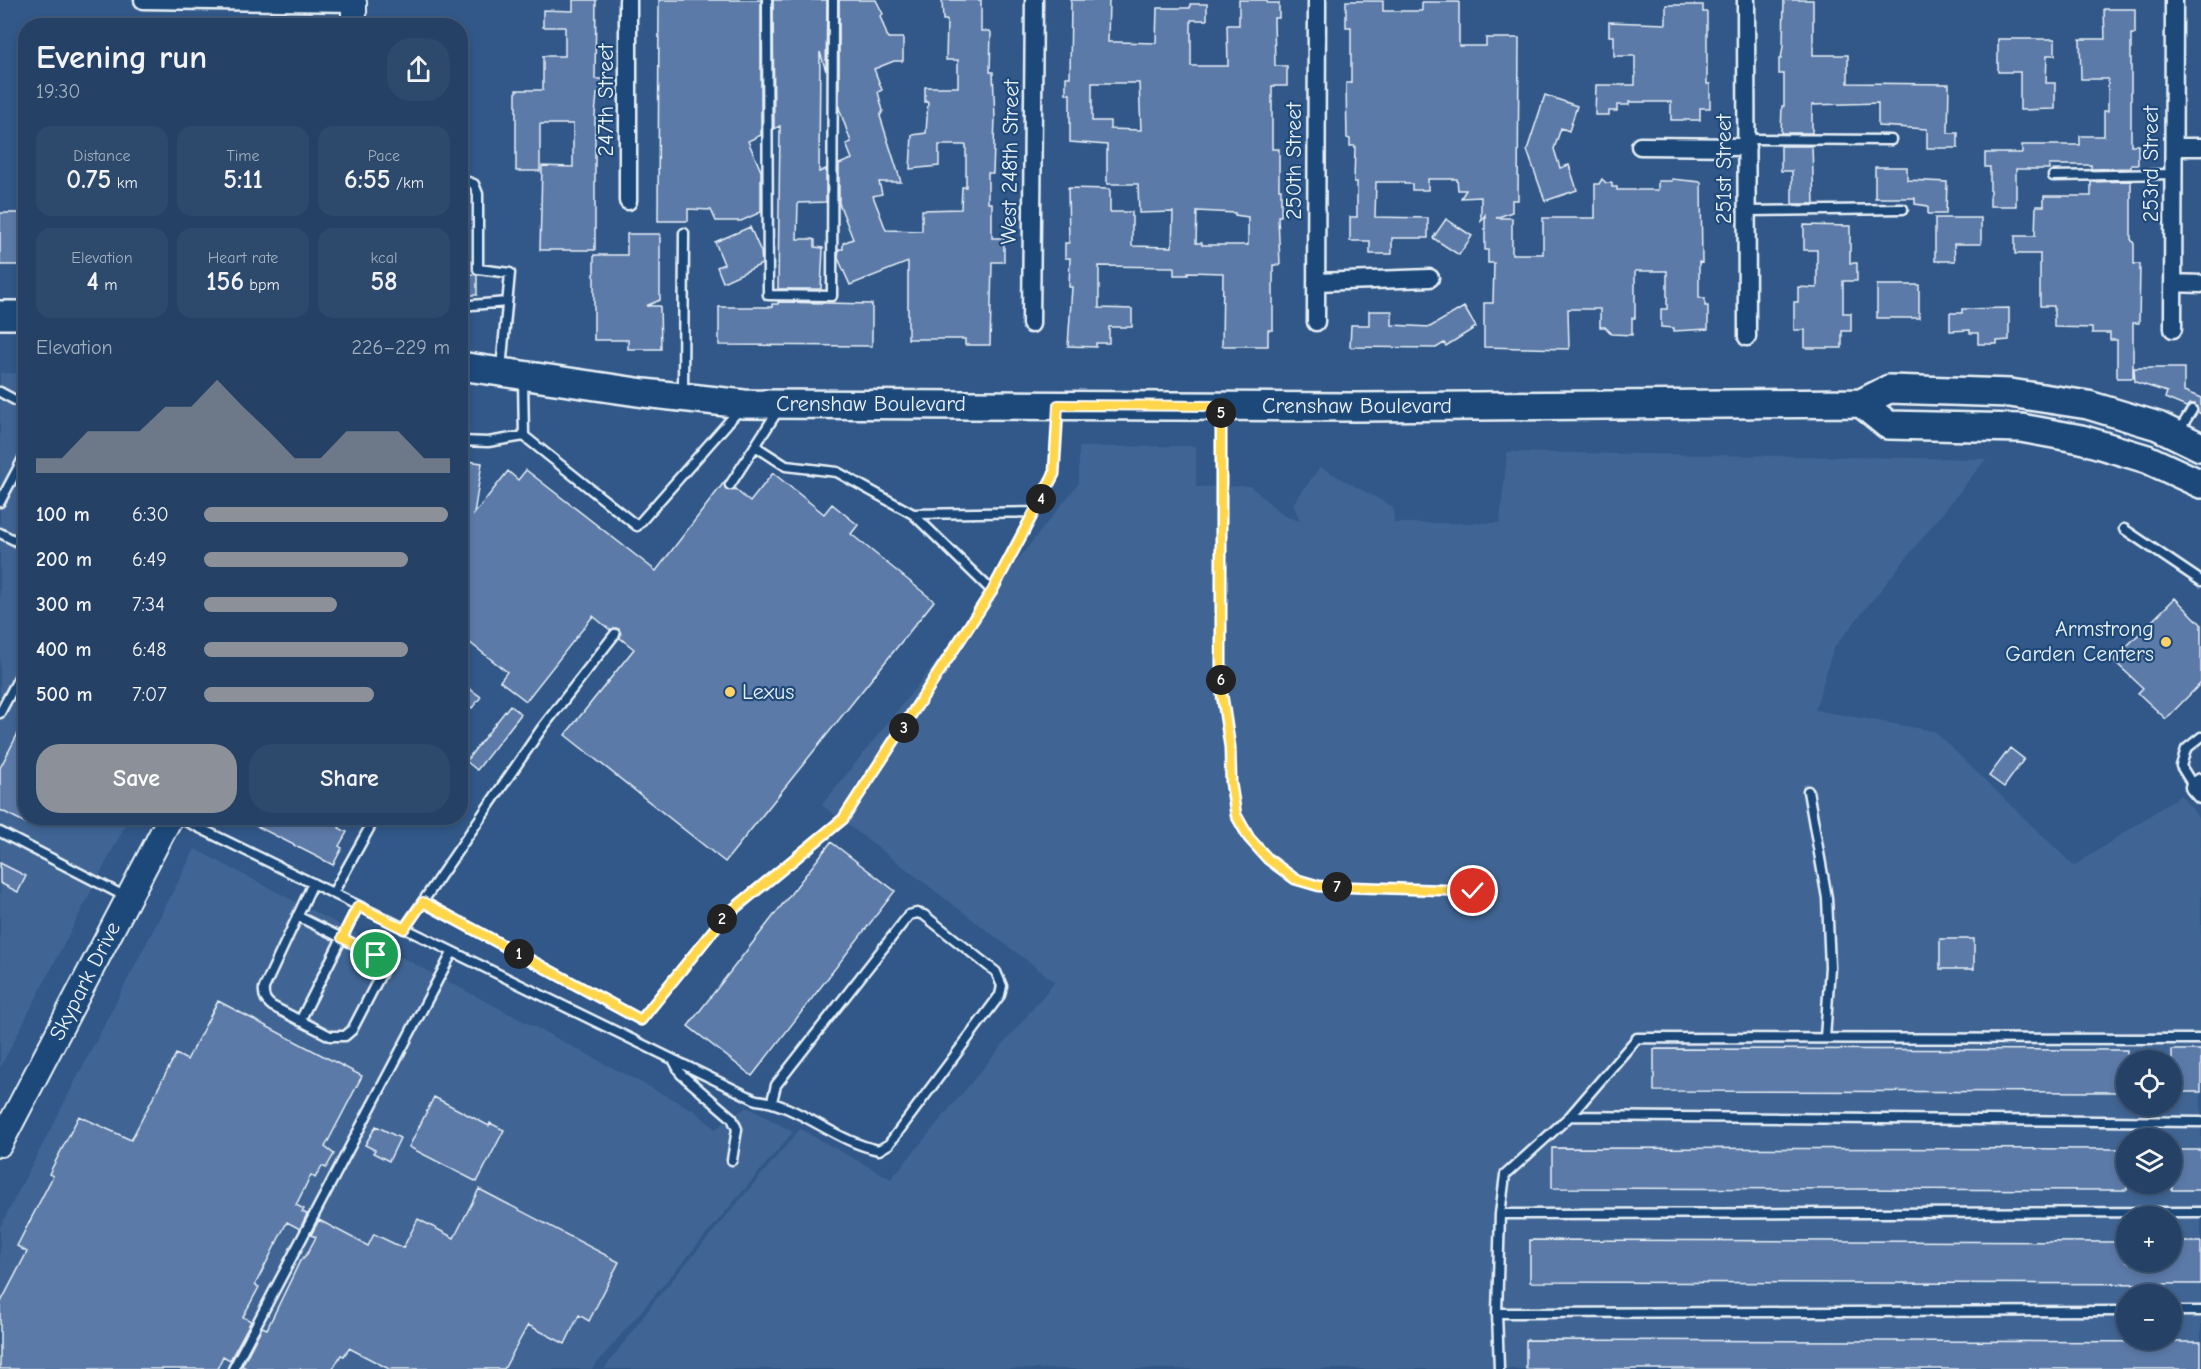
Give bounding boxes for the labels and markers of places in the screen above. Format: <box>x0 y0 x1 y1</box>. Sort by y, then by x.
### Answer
pin: 5 <box>1206 398 1236 428</box>
pin: 4 <box>1026 484 1056 514</box>
place label: Armstrong Garden Centers <box>2005 616 2154 667</box>
marker: Armstrong Garden Centers <box>2159 635 2173 649</box>
pin: 6 <box>1206 665 1236 695</box>
place label: Lexus <box>742 679 794 705</box>
marker: Lexus <box>723 685 737 699</box>
pin: 3 <box>889 713 919 743</box>
pin <box>1447 865 1498 916</box>
pin: 7 <box>1322 872 1352 902</box>
pin: 2 <box>707 904 737 934</box>
pin <box>350 929 401 980</box>
pin: 1 <box>504 939 534 969</box>

